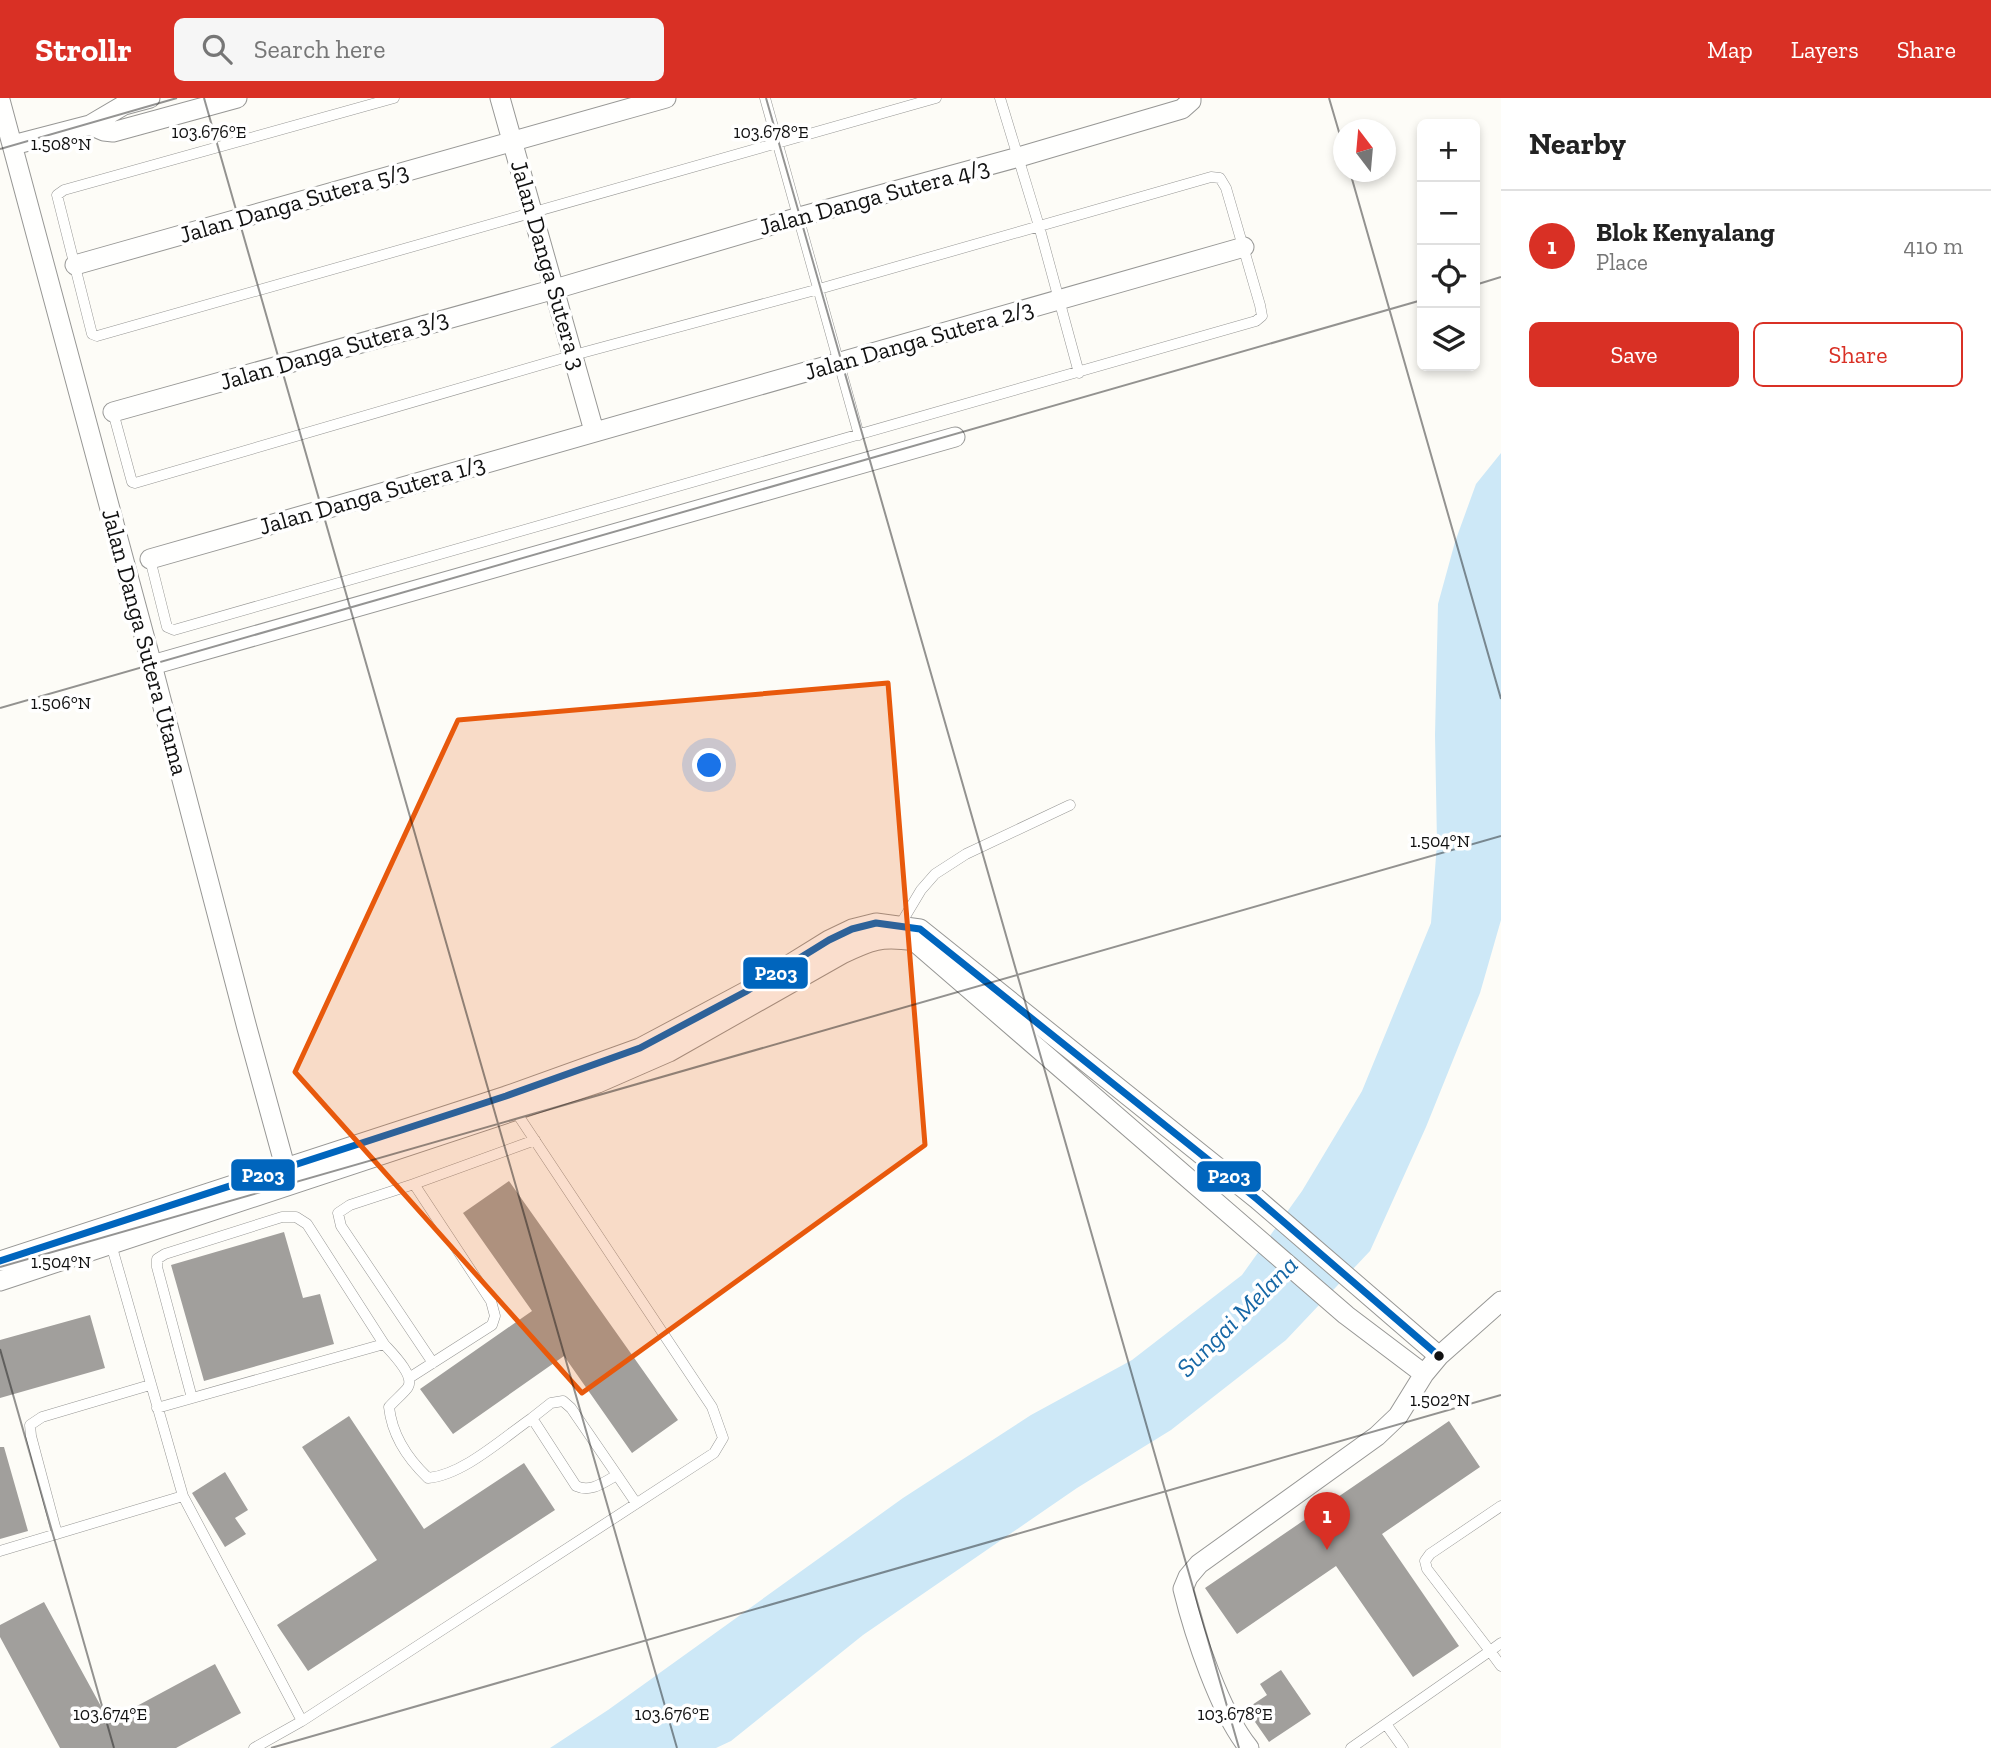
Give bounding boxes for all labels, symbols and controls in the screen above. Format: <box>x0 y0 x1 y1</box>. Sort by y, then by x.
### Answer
search box <box>174 18 664 81</box>
text: Strollr <box>35 30 132 69</box>
icon: search <box>198 30 236 68</box>
text: Search here <box>254 33 385 65</box>
text: Map <box>1707 35 1753 64</box>
text: Layers <box>1791 35 1859 64</box>
text: Share <box>1897 35 1956 64</box>
north arrow <box>1333 119 1396 182</box>
map controls <box>1417 119 1480 371</box>
button: + <box>1417 119 1480 182</box>
text: 103.676°E <box>172 121 246 143</box>
text: 103.678°E <box>734 121 809 143</box>
text: Nearby <box>1529 126 1626 162</box>
text: 1.508°N <box>31 133 91 155</box>
street label: Jalan Danga Sutera 4/3 <box>755 152 992 241</box>
street label: Jalan Danga Sutera 5/3 <box>176 156 412 249</box>
street label: Jalan Danga Sutera 3 <box>505 157 592 373</box>
button: − <box>1417 182 1480 245</box>
text: Blok Kenyalang <box>1596 216 1775 248</box>
text: 1 <box>1547 232 1557 260</box>
text: 410 m <box>1903 232 1963 260</box>
button: locate <box>1417 245 1480 308</box>
text: Place <box>1596 248 1648 276</box>
street label: Jalan Danga Sutera 2/3 <box>801 293 1037 386</box>
street label: Jalan Danga Sutera 3/3 <box>216 303 451 396</box>
button: layers <box>1417 308 1480 371</box>
button: Save <box>1529 322 1739 387</box>
button: Share <box>1753 322 1963 387</box>
street label: Jalan Danga Sutera 1/3 <box>255 448 488 541</box>
street label: Jalan Danga Sutera Utama <box>96 505 195 779</box>
text: 1.506°N <box>31 692 91 714</box>
your location <box>692 748 726 782</box>
text: 1.504°N <box>1410 830 1470 852</box>
line badge: P203 <box>742 956 809 990</box>
text: P203 <box>755 962 797 985</box>
line badge: P203 <box>230 1158 296 1192</box>
line badge: P203 <box>1196 1160 1262 1193</box>
text: P203 <box>242 1164 284 1187</box>
text: P203 <box>1208 1165 1250 1188</box>
water label: Sungai Melana <box>1170 1249 1304 1383</box>
text: 1.504°N <box>31 1251 91 1273</box>
unlabelled marker <box>1432 1349 1446 1363</box>
text: 1.502°N <box>1410 1389 1470 1411</box>
pin: 1 <box>1304 1492 1350 1550</box>
text: 103.674°E <box>73 1703 147 1725</box>
text: 103.676°E <box>635 1703 709 1725</box>
text: 103.678°E <box>1198 1703 1273 1725</box>

